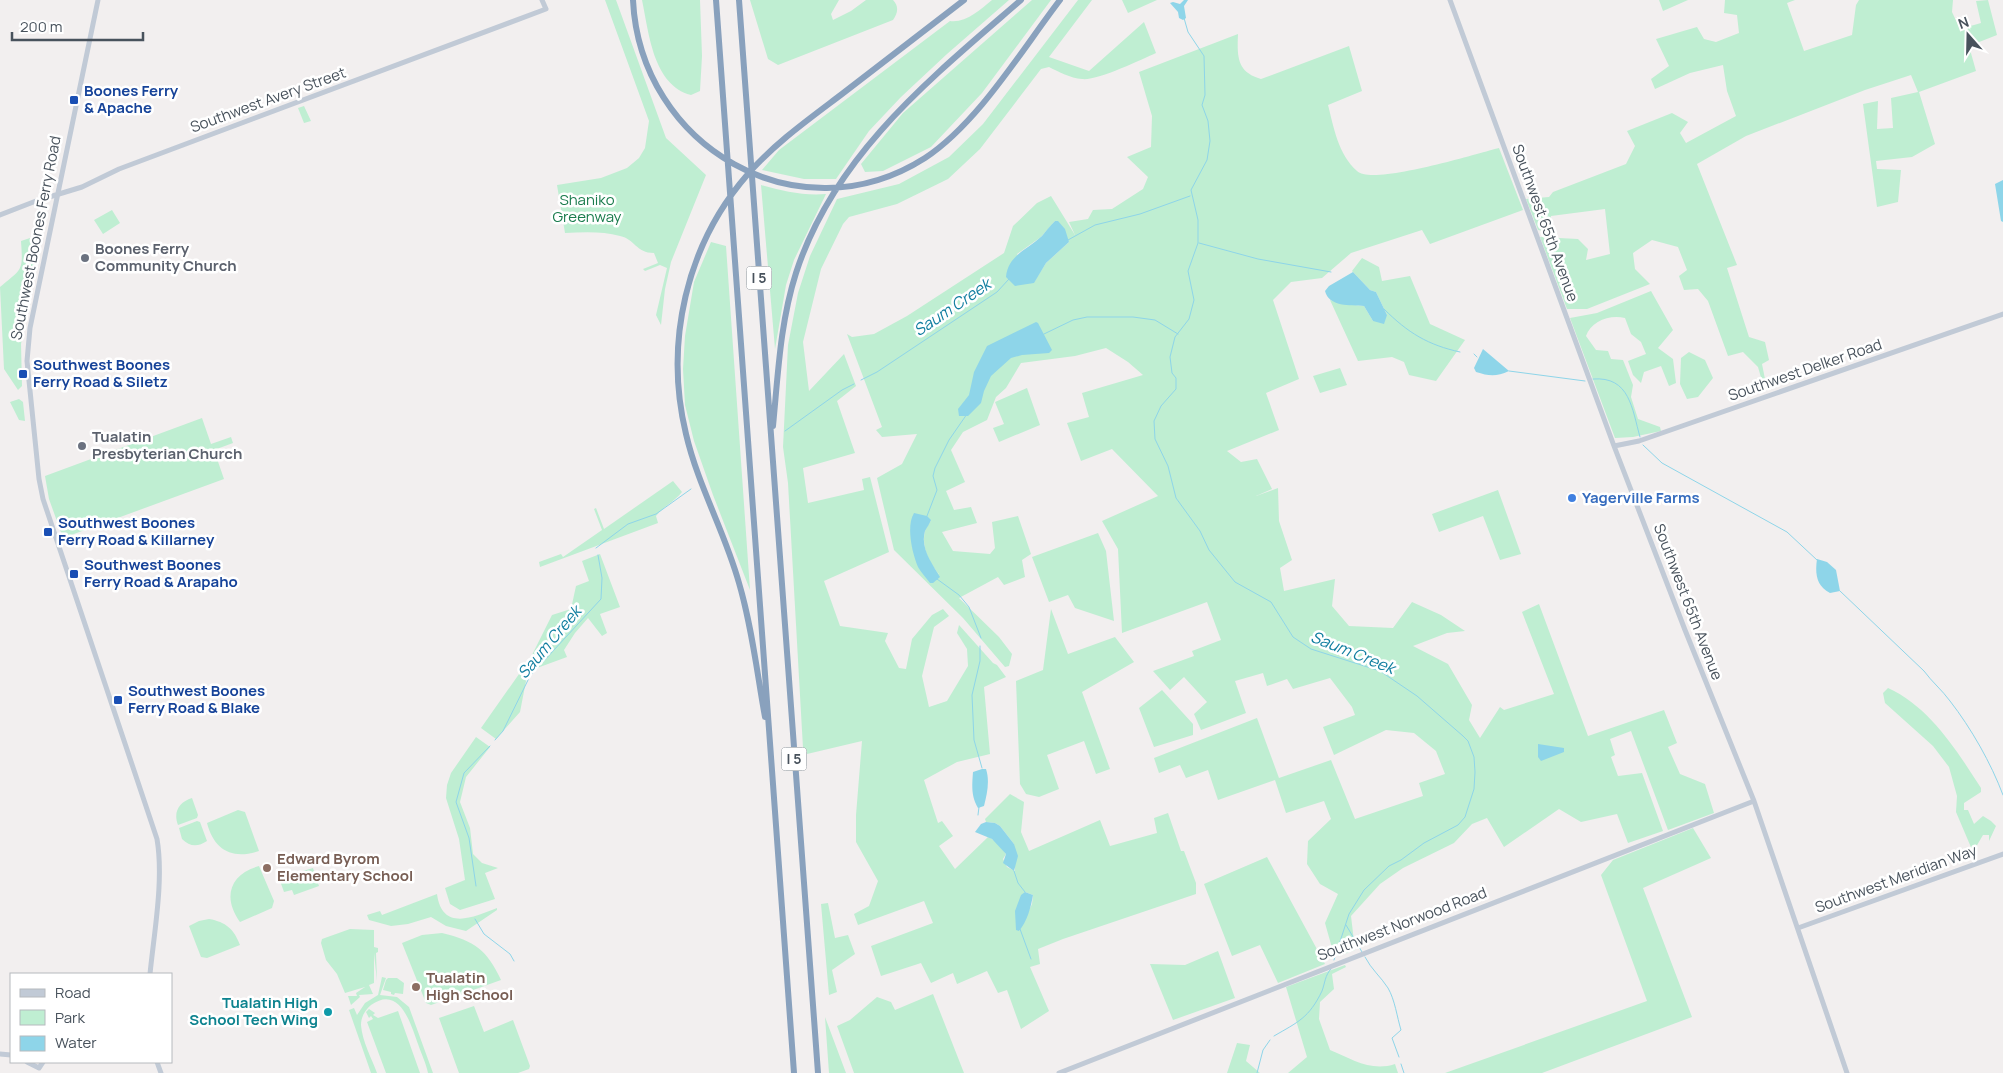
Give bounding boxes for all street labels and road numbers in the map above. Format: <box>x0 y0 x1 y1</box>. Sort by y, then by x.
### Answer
street label: Southwest Avery Street <box>187 62 349 137</box>
street label: Southwest Boones Ferry Road <box>5 134 66 342</box>
street label: Southwest 65th Avenue <box>1507 141 1584 305</box>
road number: I 5 <box>746 266 772 290</box>
street label: Southwest Delker Road <box>1725 333 1884 406</box>
street label: Southwest 65th Avenue <box>1649 521 1728 683</box>
road number: I 5 <box>782 748 806 771</box>
street label: Southwest Meridian Way <box>1812 839 1980 918</box>
street label: Southwest Norwood Road <box>1314 882 1489 966</box>

